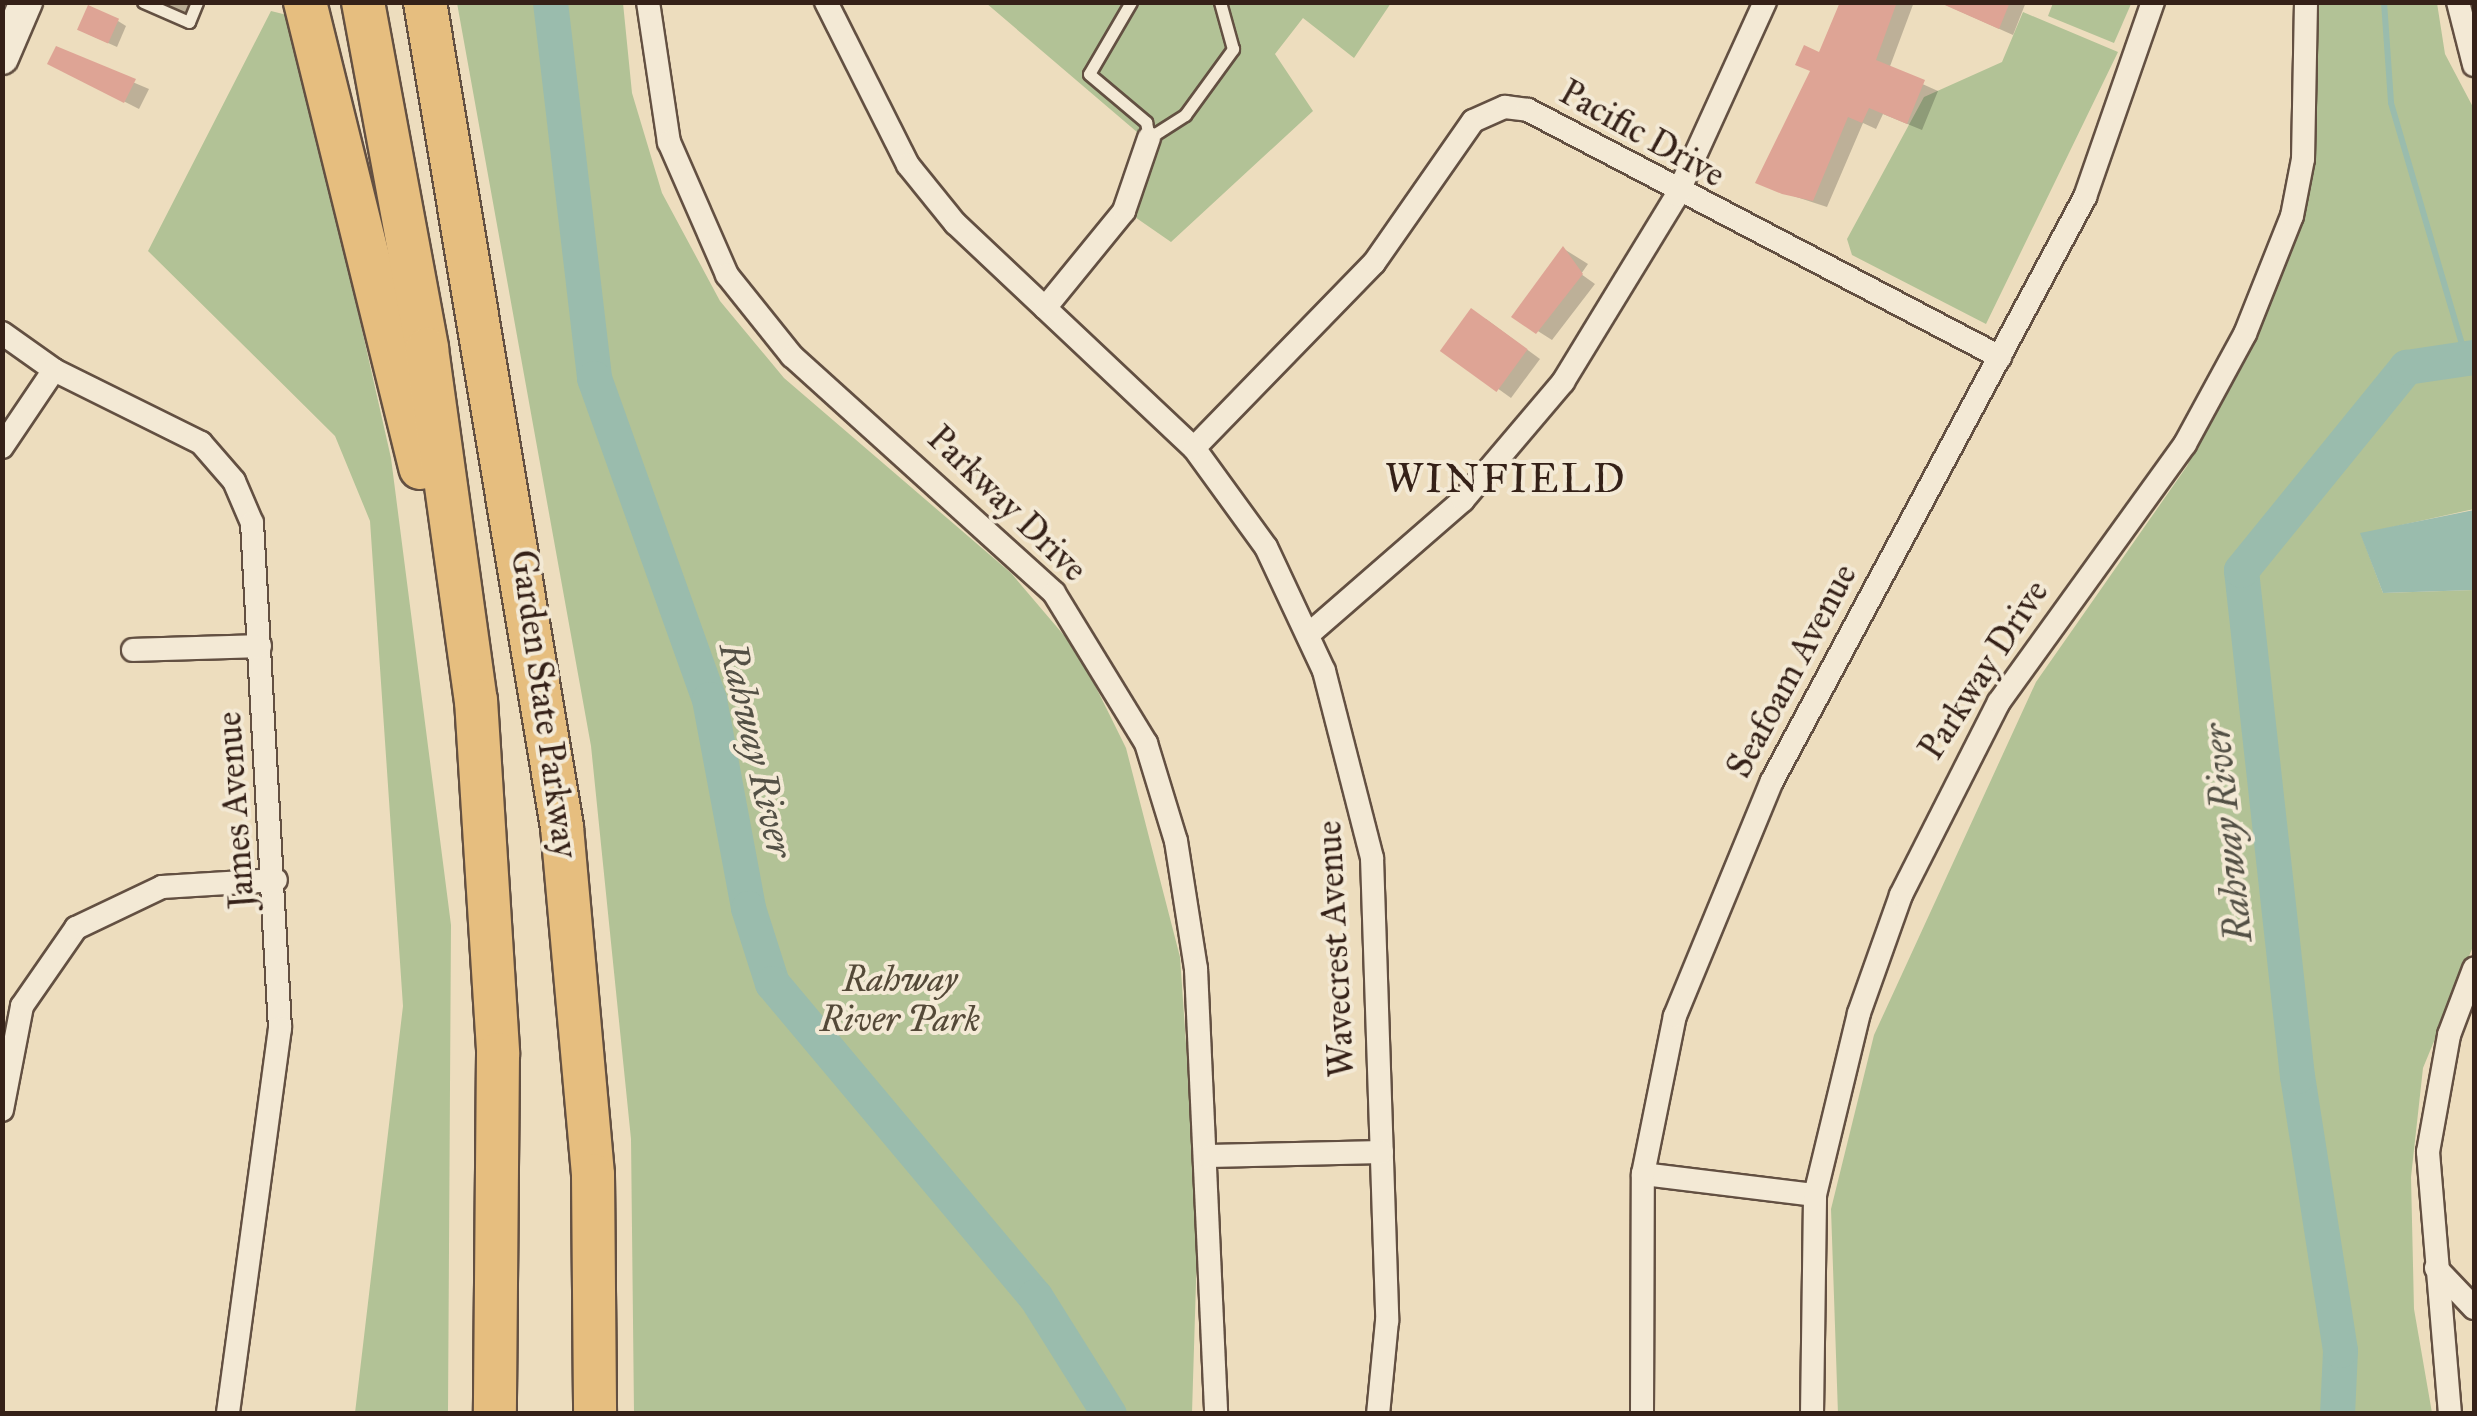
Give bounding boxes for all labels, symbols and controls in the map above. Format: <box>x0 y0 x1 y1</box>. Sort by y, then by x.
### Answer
street label: Pacific Drive <box>1552 72 1732 196</box>
street label: Parkway Drive <box>919 418 1095 590</box>
district label: WINFIELD <box>1385 455 1627 503</box>
street label: Garden State Parkway <box>502 547 586 861</box>
street label: Seafoam Avenue <box>1718 557 1866 785</box>
street label: Parkway Drive <box>1910 572 2058 768</box>
water label: Rahway River <box>709 638 803 862</box>
street label: James Avenue <box>208 710 264 910</box>
water label: Rahway River <box>2194 722 2262 944</box>
street label: Wavecrest Avenue <box>1308 820 1364 1078</box>
park label: Rahway River Park <box>820 959 980 1041</box>

